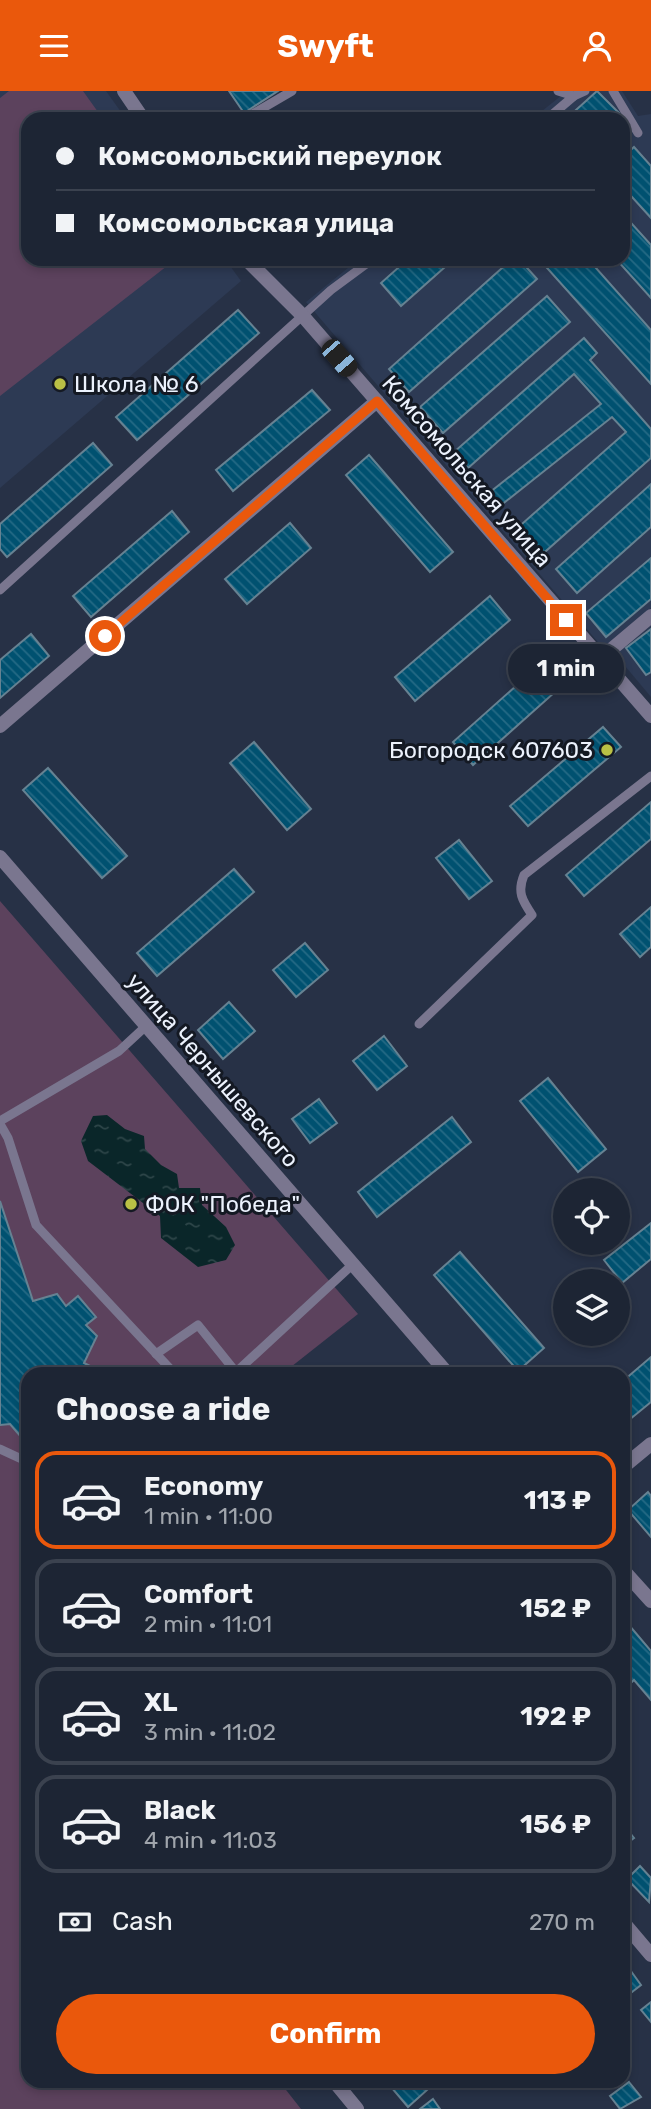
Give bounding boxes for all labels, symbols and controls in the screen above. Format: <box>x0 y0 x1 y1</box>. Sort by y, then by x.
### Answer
icon: menu <box>35 27 73 65</box>
text: Swyft <box>277 27 374 65</box>
icon: person <box>578 27 616 65</box>
text: Комсомольский переулок <box>98 141 442 172</box>
text: Комсомольская улица <box>98 208 394 239</box>
car <box>318 335 361 381</box>
place label: Школа № 6 <box>74 370 199 398</box>
street label: Комсомольская улица <box>376 370 558 572</box>
marker: Школа № 6 <box>52 376 68 392</box>
route end <box>550 604 582 636</box>
route start <box>89 620 121 652</box>
callout: 1 min <box>508 645 624 693</box>
text: 1 min <box>537 654 595 682</box>
place label: Богородск 607603 <box>389 736 593 764</box>
marker: Богородск 607603 <box>599 742 615 758</box>
street label: улица Чернышевского <box>121 967 305 1173</box>
map controls <box>553 1178 630 1346</box>
button: locate <box>553 1178 630 1255</box>
place label: ФОК "Победа" <box>145 1190 300 1218</box>
marker: ФОК "Победа" <box>123 1196 139 1212</box>
button: layers <box>553 1269 630 1346</box>
text: Choose a ride <box>56 1390 270 1428</box>
icon: car <box>60 1469 123 1532</box>
text: Economy <box>144 1471 263 1502</box>
text: 113 ₽ <box>524 1485 591 1516</box>
text: 1 min · 11:00 <box>144 1502 273 1530</box>
icon: car <box>60 1577 123 1640</box>
text: Comfort <box>144 1579 253 1610</box>
text: 152 ₽ <box>520 1593 591 1624</box>
text: 2 min · 11:01 <box>144 1610 272 1638</box>
icon: car <box>60 1685 123 1748</box>
text: XL <box>144 1687 177 1718</box>
text: 192 ₽ <box>520 1701 591 1732</box>
text: 3 min · 11:02 <box>144 1718 276 1746</box>
icon: car <box>60 1793 123 1856</box>
text: Black <box>144 1795 216 1826</box>
text: 156 ₽ <box>520 1809 591 1840</box>
text: 4 min · 11:03 <box>144 1826 277 1854</box>
icon: cash <box>56 1903 94 1941</box>
text: Cash <box>112 1906 173 1937</box>
text: 270 m <box>529 1908 595 1936</box>
button: Confirm <box>56 1994 595 2074</box>

